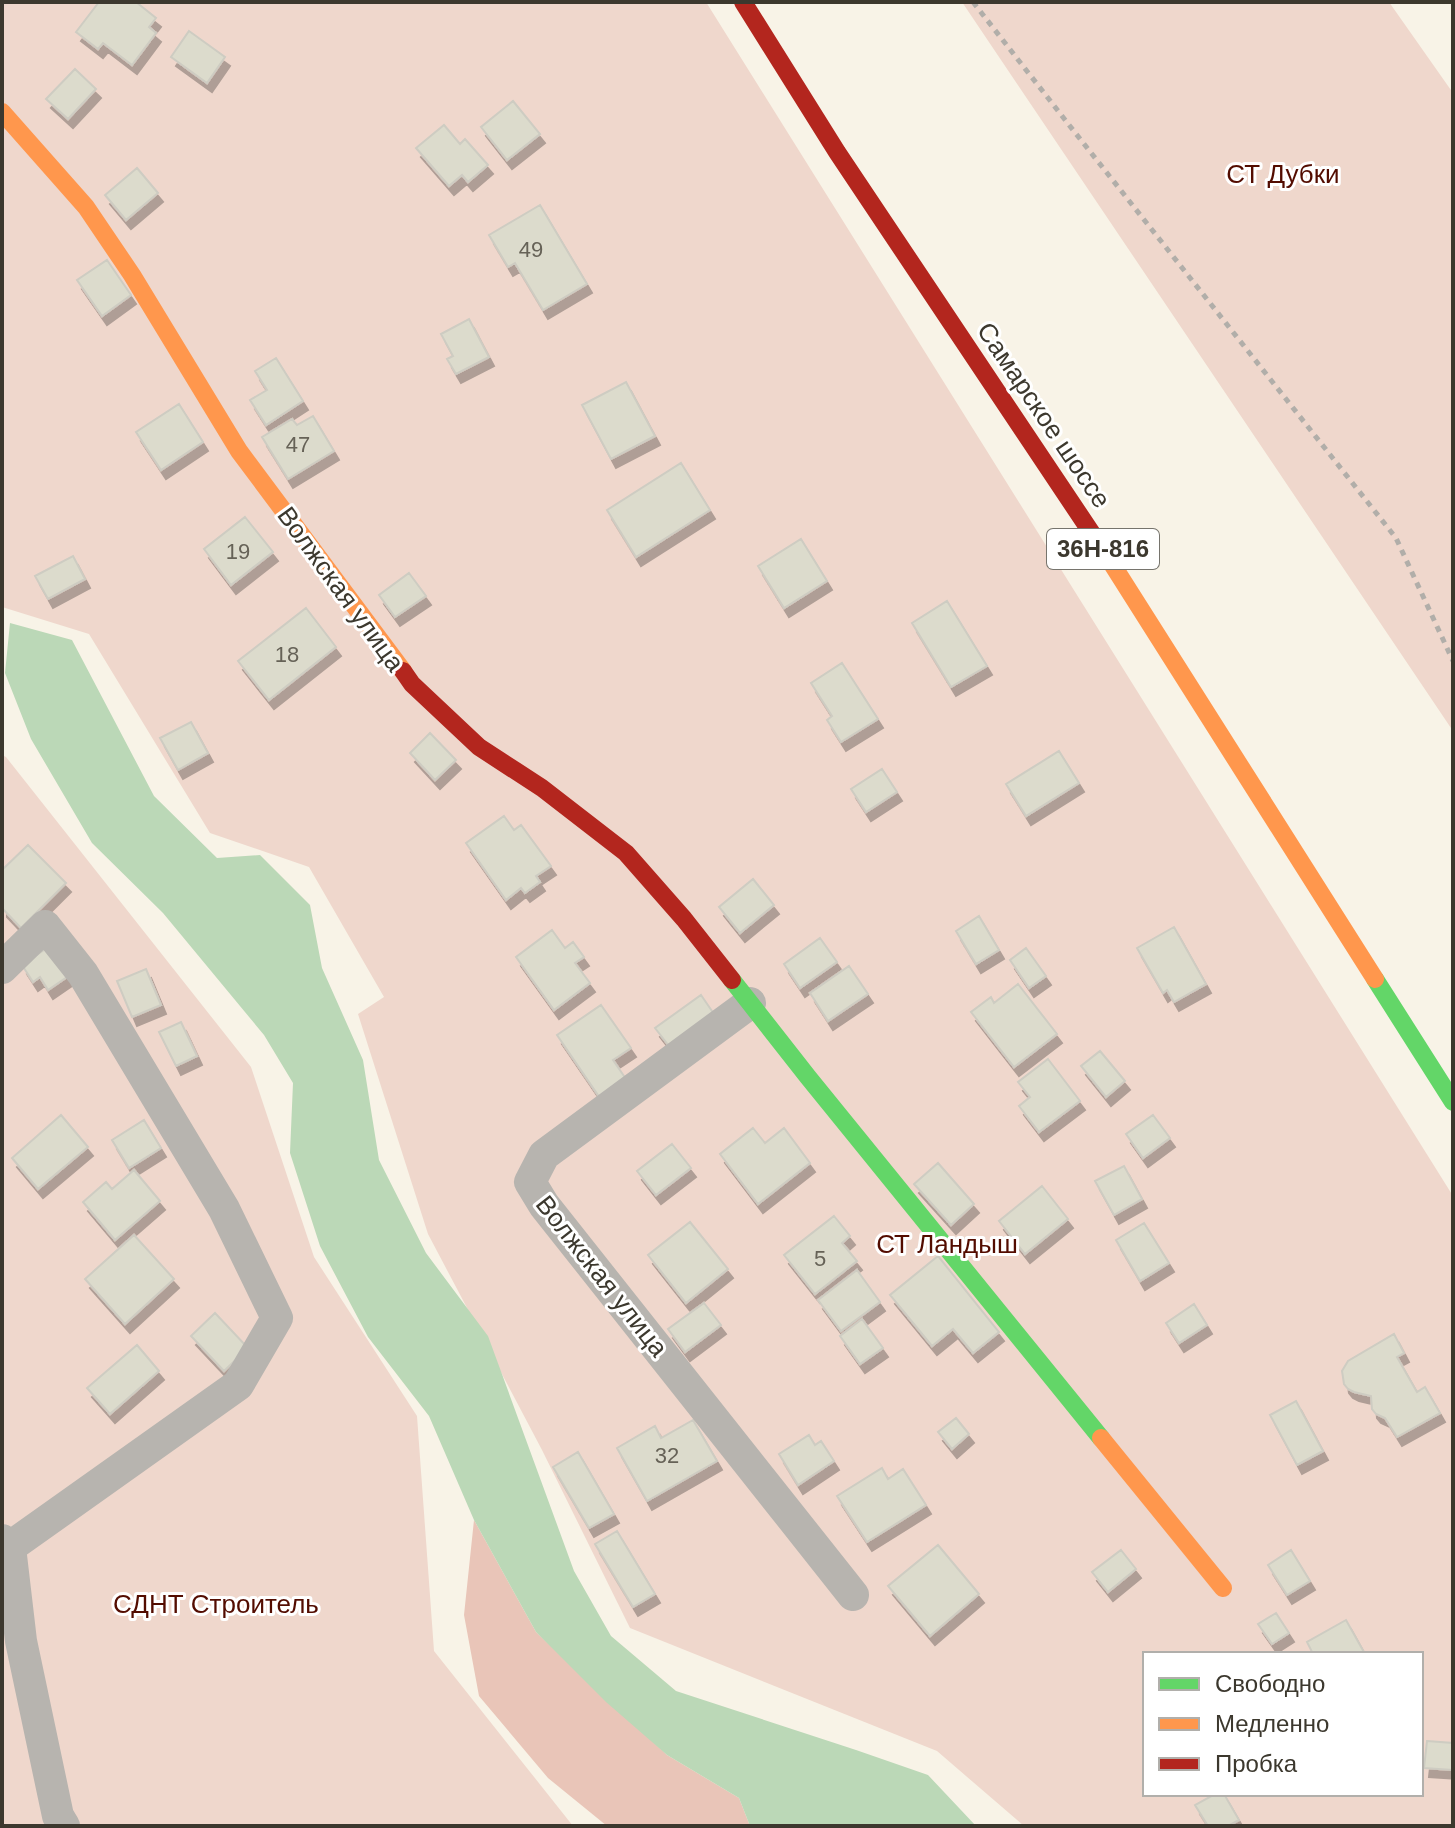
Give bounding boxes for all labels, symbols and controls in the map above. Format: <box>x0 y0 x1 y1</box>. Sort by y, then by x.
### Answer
park label: СТ Дубки <box>1226 159 1340 189</box>
house number: 49 <box>519 237 543 262</box>
street label: Самарское шоссе <box>971 317 1117 513</box>
house number: 47 <box>286 432 310 457</box>
street label: Волжская улица <box>271 501 411 678</box>
road number: 36Н-816 <box>1047 529 1159 569</box>
house number: 19 <box>226 539 250 564</box>
house number: 18 <box>275 642 299 667</box>
street label: Волжская улица <box>530 1190 674 1363</box>
park label: СТ Ландыш <box>876 1229 1018 1259</box>
house number: 5 <box>814 1246 826 1271</box>
house number: 32 <box>655 1443 679 1468</box>
park label: СДНТ Строитель <box>113 1589 319 1619</box>
legend <box>1143 1652 1423 1796</box>
text: Свободно <box>1215 1670 1325 1697</box>
text: Медленно <box>1215 1710 1329 1737</box>
text: Пробка <box>1215 1750 1298 1777</box>

